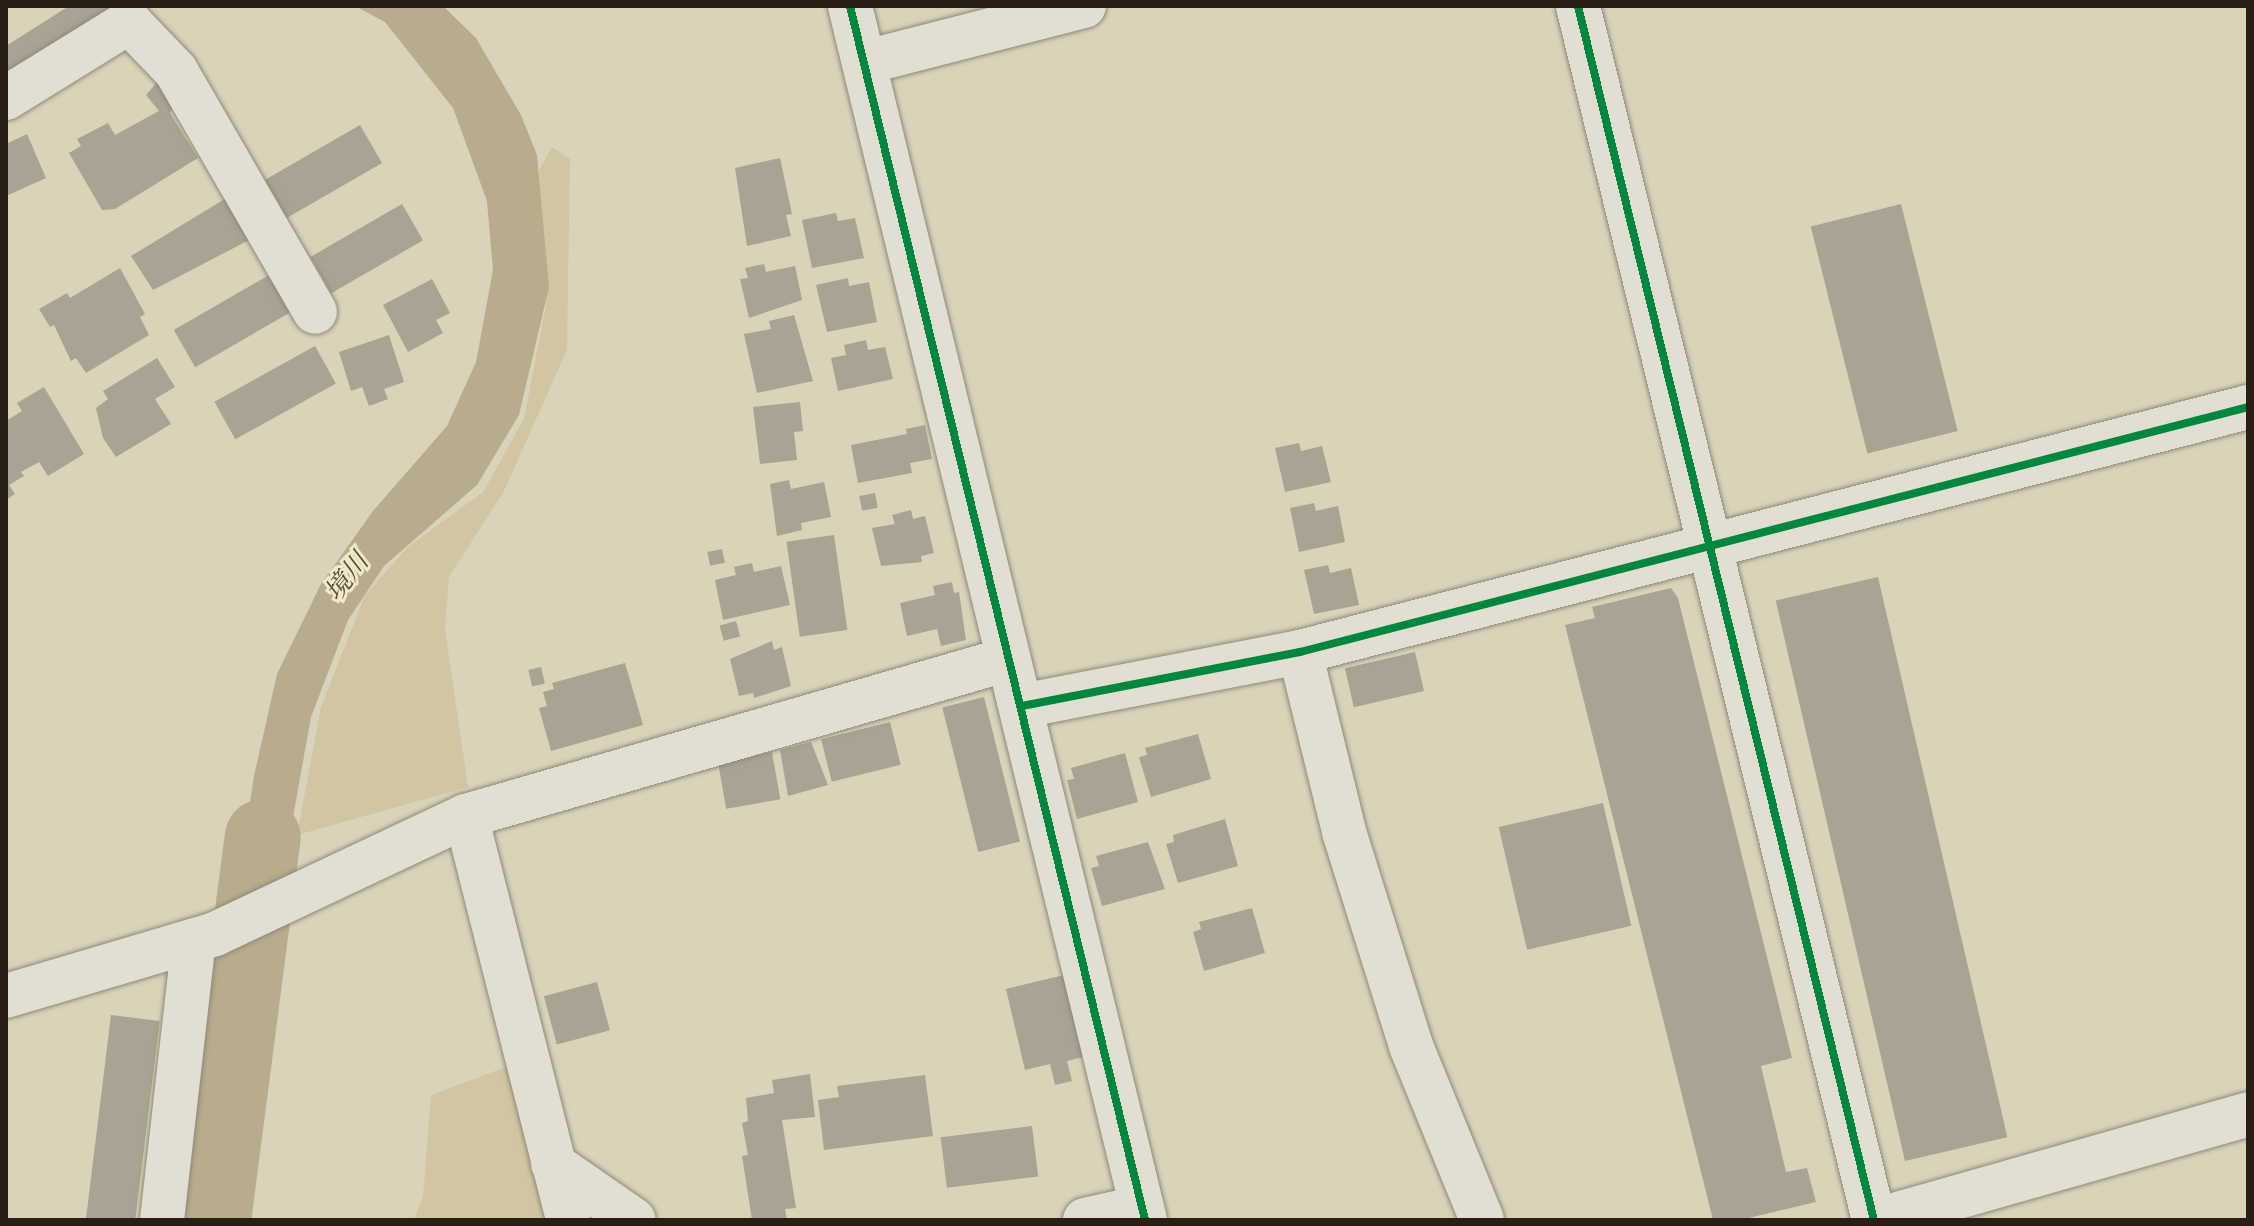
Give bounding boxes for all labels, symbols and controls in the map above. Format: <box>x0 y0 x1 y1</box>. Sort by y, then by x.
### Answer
water label: 境川 <box>319 547 375 607</box>

